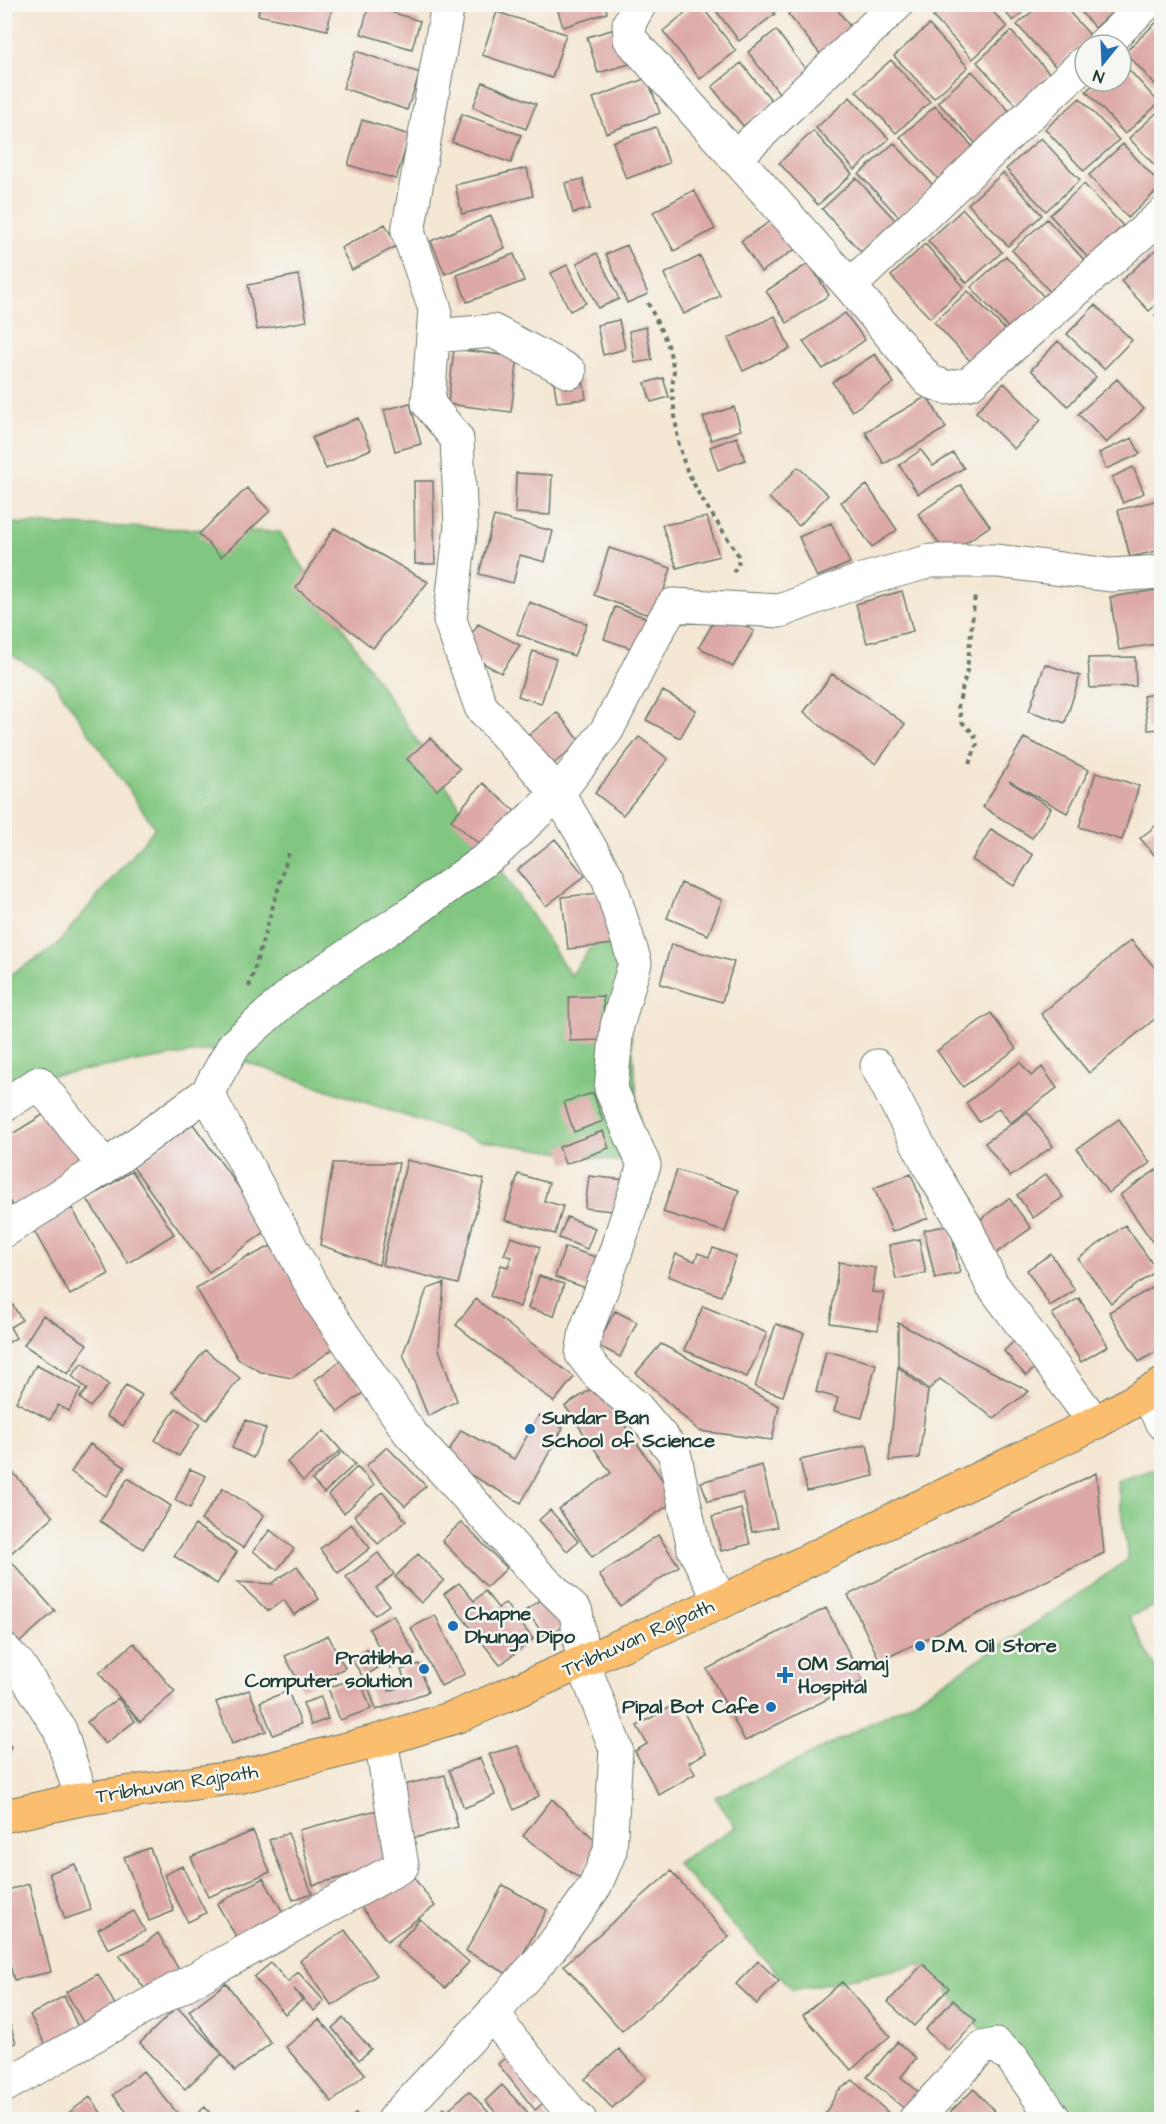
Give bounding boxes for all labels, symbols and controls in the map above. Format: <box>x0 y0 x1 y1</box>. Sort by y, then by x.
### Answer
north arrow <box>1073 33 1133 93</box>
text: N <box>1091 64 1107 88</box>
place label: Sundar Ban School of Science <box>541 1404 715 1455</box>
marker: Sundar Ban School of Science <box>523 1422 537 1436</box>
street label: Tribhuvan Rajpath <box>558 1592 719 1684</box>
place label: Chapne Dhunga Dipo <box>465 1600 576 1652</box>
marker: Chapne Dhunga Dipo <box>446 1619 460 1633</box>
place label: D.M. Oil Store <box>932 1632 1057 1660</box>
marker: D.M. Oil Store <box>913 1639 927 1653</box>
place label: Pratibha Computer solution <box>245 1644 413 1695</box>
place label: OM Samaj Hospital <box>798 1650 889 1701</box>
marker: Pratibha Computer solution <box>417 1662 431 1676</box>
marker: OM Samaj Hospital <box>776 1666 794 1684</box>
place label: Pipal Bot Cafe <box>622 1693 759 1721</box>
marker: Pipal Bot Cafe <box>764 1700 778 1714</box>
street label: Tribhuvan Rajpath <box>94 1757 260 1811</box>

